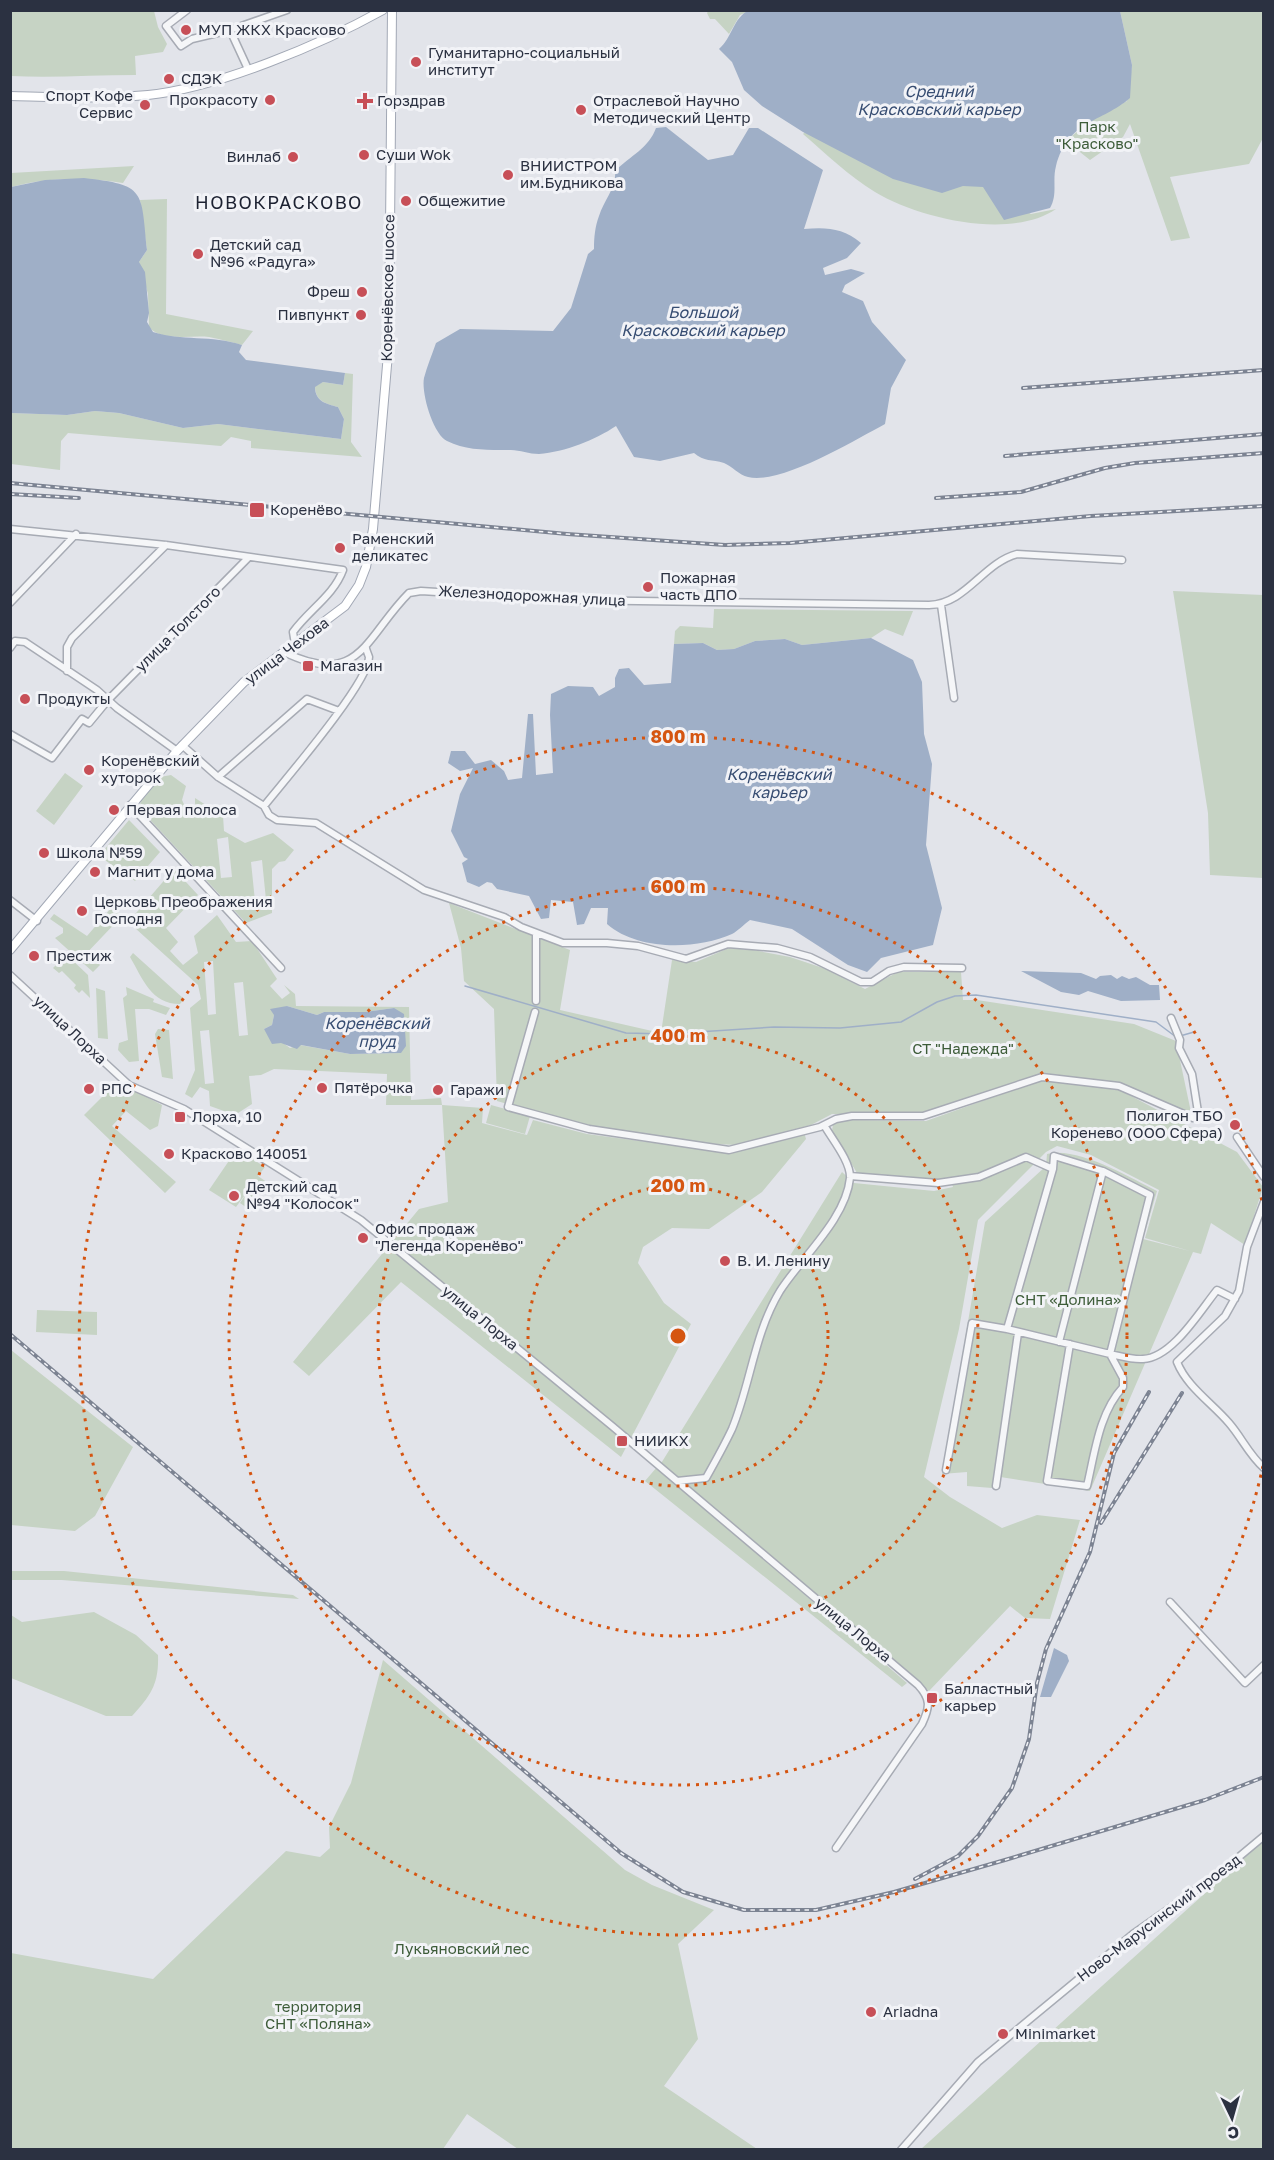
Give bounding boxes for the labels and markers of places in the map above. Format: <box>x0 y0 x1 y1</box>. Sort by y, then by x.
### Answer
place label: МУП ЖКХ Красково <box>198 20 346 38</box>
marker: МУП ЖКХ Красково <box>179 23 193 37</box>
place label: Гуманитарно-социальный институт <box>428 43 620 78</box>
marker: Гуманитарно-социальный институт <box>409 55 423 69</box>
place label: СДЭК <box>181 69 223 87</box>
marker: СДЭК <box>162 72 176 86</box>
place label: Спорт Кофе Сервис <box>46 86 133 121</box>
place label: Прокрасоту <box>169 90 259 108</box>
place label: Горздрав <box>377 91 445 109</box>
place label: Отраслевой Научно Методический Центр <box>593 91 750 126</box>
marker: Прокрасоту <box>263 93 277 107</box>
marker: Горздрав <box>358 94 372 108</box>
marker: Спорт Кофе Сервис <box>138 98 152 112</box>
marker: Отраслевой Научно Методический Центр <box>574 103 588 117</box>
place label: Суши Wok <box>376 145 451 163</box>
place label: Винлаб <box>226 147 281 165</box>
marker: Суши Wok <box>357 148 371 162</box>
marker: Винлаб <box>286 150 300 164</box>
place label: ВНИИСТРОМ им.Будникова <box>520 156 624 191</box>
marker: ВНИИСТРОМ им.Будникова <box>501 168 515 182</box>
place label: Общежитие <box>418 191 506 209</box>
marker: Общежитие <box>399 194 413 208</box>
place label: Детский сад №96 «Радуга» <box>210 235 316 270</box>
marker: Детский сад №96 «Радуга» <box>191 247 205 261</box>
place label: Фреш <box>307 282 350 300</box>
marker: Фреш <box>355 285 369 299</box>
place label: Пивпункт <box>278 305 350 323</box>
marker: Пивпункт <box>354 308 368 322</box>
place label: Коренёво <box>270 500 342 518</box>
marker: Коренёво <box>248 501 266 519</box>
place label: Раменский деликатес <box>352 529 434 564</box>
marker: Раменский деликатес <box>333 541 347 555</box>
place label: Пожарная часть ДПО <box>660 568 737 603</box>
marker: Пожарная часть ДПО <box>641 580 655 594</box>
place label: Магазин <box>320 656 383 674</box>
marker: Магазин <box>301 659 315 673</box>
place label: Продукты <box>37 689 111 707</box>
marker: Продукты <box>18 692 32 706</box>
place label: Коренёвский хуторок <box>101 751 200 786</box>
marker: Коренёвский хуторок <box>82 763 96 777</box>
place label: Первая полоса <box>126 800 237 818</box>
marker: Первая полоса <box>107 803 121 817</box>
place label: Школа №59 <box>56 843 143 861</box>
marker: Школа №59 <box>37 846 51 860</box>
place label: Магнит у дома <box>107 862 214 880</box>
marker: Магнит у дома <box>88 865 102 879</box>
place label: Церковь Преображения Господня <box>94 892 273 927</box>
marker: Церковь Преображения Господня <box>75 904 89 918</box>
place label: Престиж <box>46 946 112 964</box>
marker: Престиж <box>27 949 41 963</box>
place label: Пятёрочка <box>334 1078 413 1096</box>
place label: РПС <box>101 1079 132 1097</box>
place label: Гаражи <box>450 1080 504 1098</box>
marker: Пятёрочка <box>315 1081 329 1095</box>
marker: РПС <box>82 1082 96 1096</box>
marker: Гаражи <box>431 1083 445 1097</box>
place label: Полигон ТБО Коренево (ООО Сфера) <box>1051 1106 1223 1141</box>
place label: Лорха, 10 <box>192 1107 262 1125</box>
marker: Лорха, 10 <box>173 1110 187 1124</box>
marker: Полигон ТБО Коренево (ООО Сфера) <box>1228 1118 1242 1132</box>
place label: Красково 140051 <box>181 1144 307 1162</box>
marker: Красково 140051 <box>162 1147 176 1161</box>
place label: Детский сад №94 "Колосок" <box>246 1177 359 1212</box>
marker: Детский сад №94 "Колосок" <box>227 1189 241 1203</box>
place label: Офис продаж "Легенда Коренёво" <box>375 1219 523 1254</box>
marker: Офис продаж "Легенда Коренёво" <box>356 1231 370 1245</box>
place label: В. И. Ленину <box>737 1251 831 1269</box>
marker: В. И. Ленину <box>718 1254 732 1268</box>
centre of rings <box>668 1326 688 1346</box>
place label: НИИКХ <box>634 1431 689 1449</box>
marker: НИИКХ <box>615 1434 629 1448</box>
place label: Балластный карьер <box>944 1679 1033 1714</box>
marker: Балластный карьер <box>925 1691 939 1705</box>
place label: Ariadna <box>883 2002 938 2020</box>
marker: Ariadna <box>864 2005 878 2019</box>
place label: Minimarket <box>1015 2024 1096 2042</box>
marker: Minimarket <box>996 2027 1010 2041</box>

